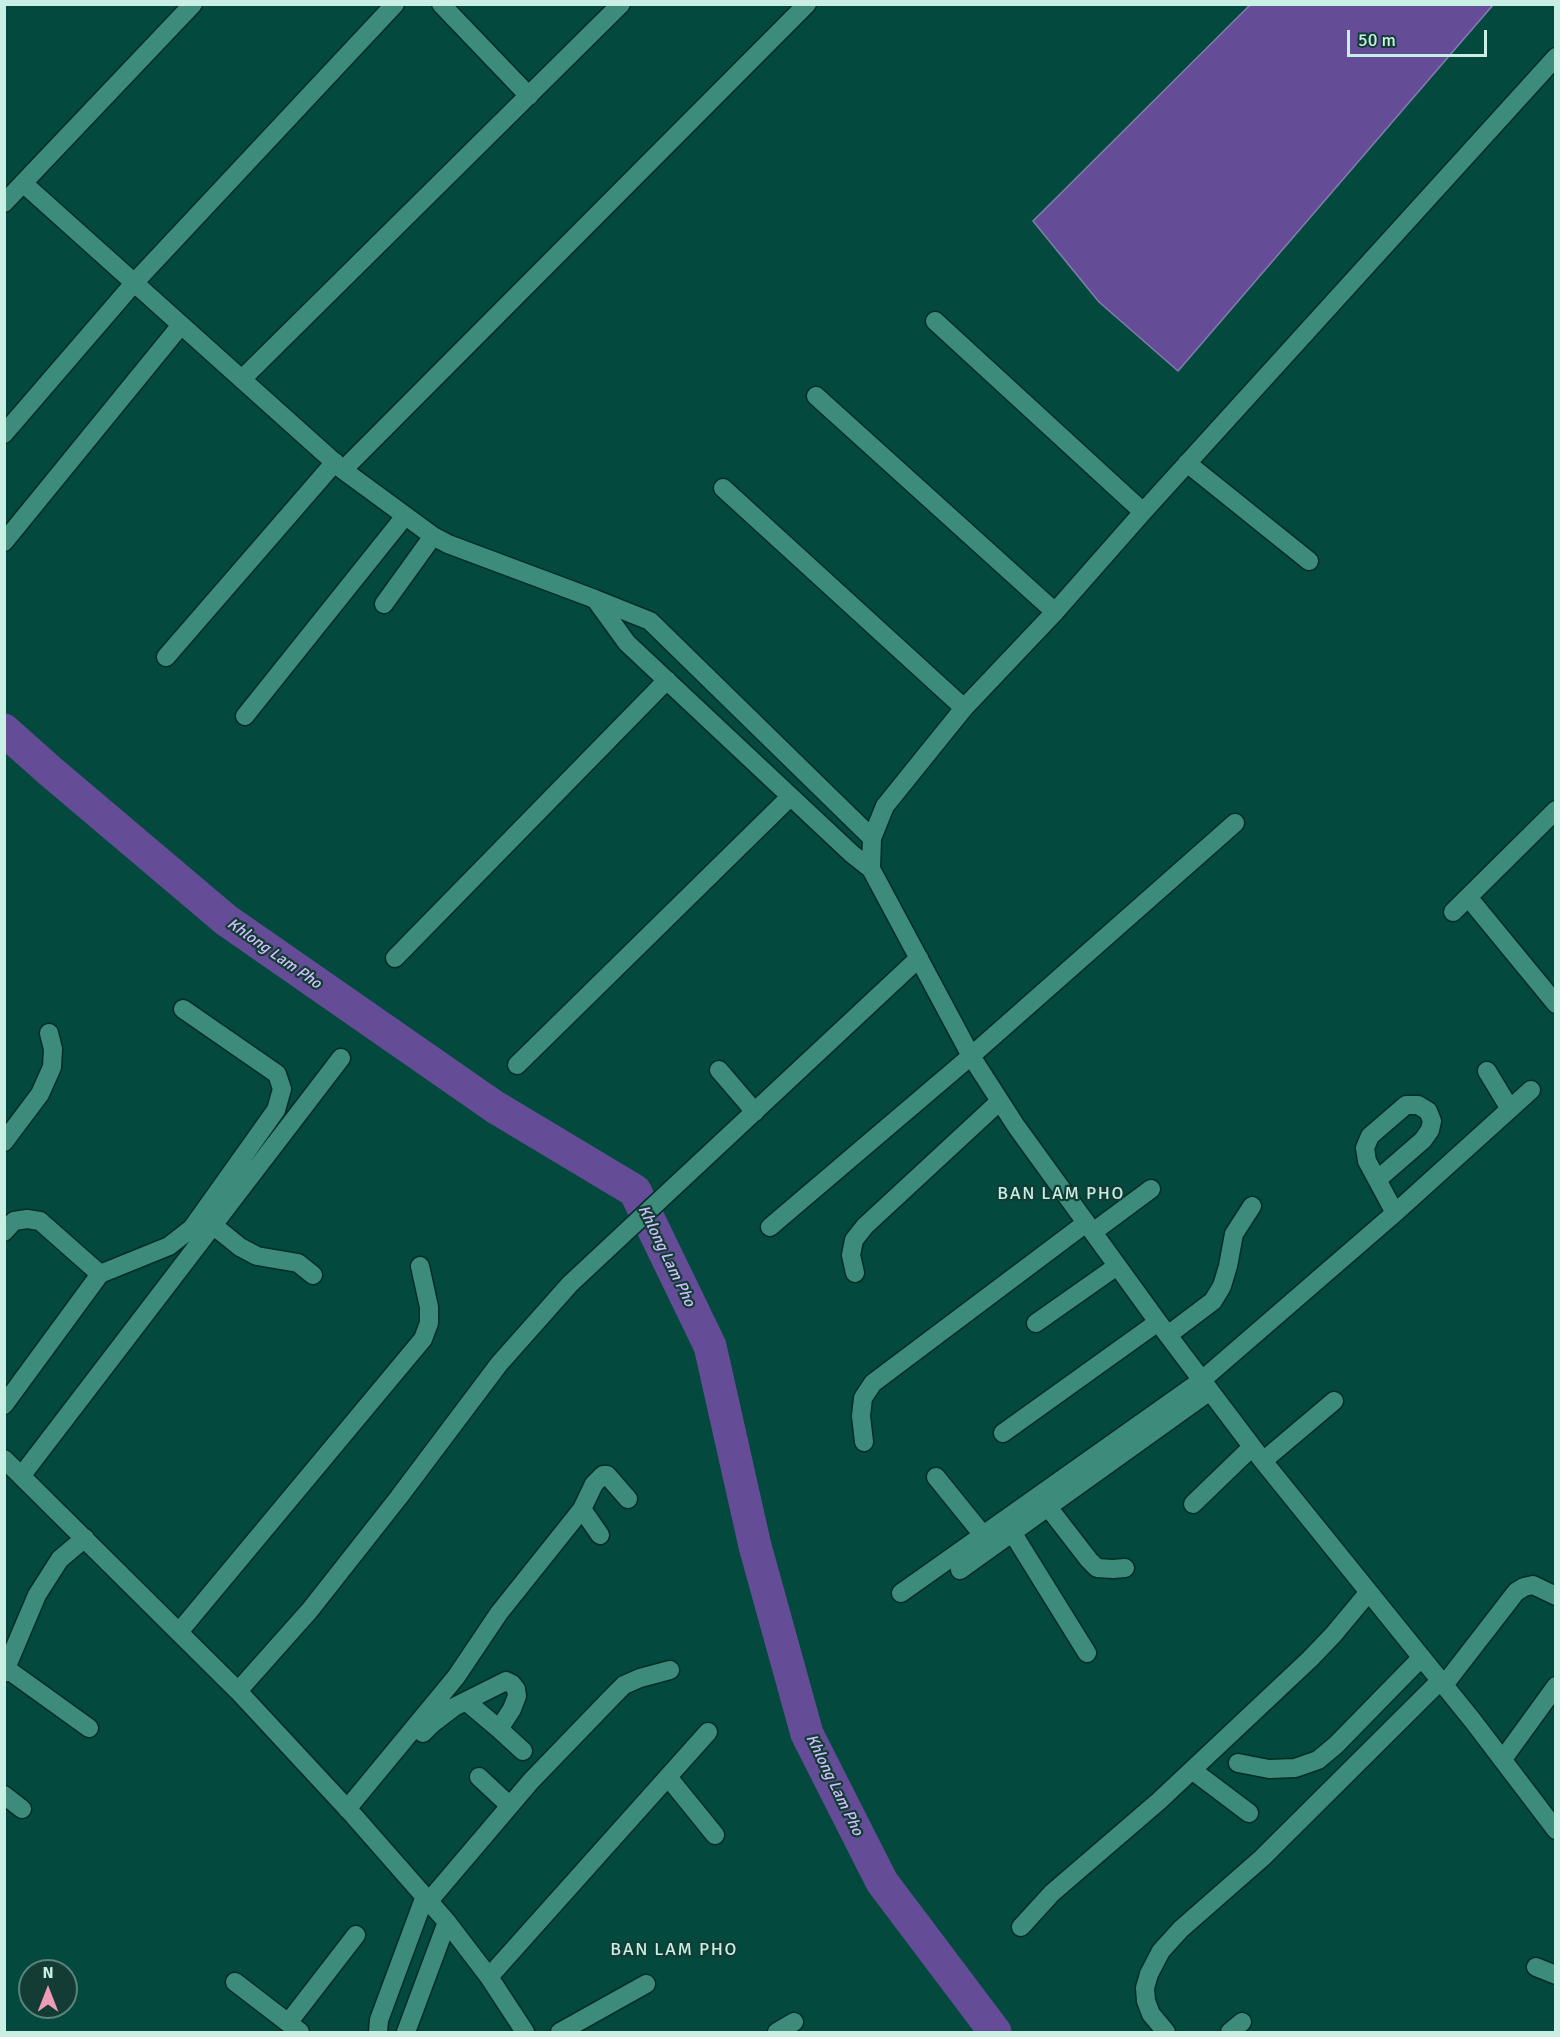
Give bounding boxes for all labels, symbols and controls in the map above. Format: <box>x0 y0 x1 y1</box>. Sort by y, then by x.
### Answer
scale bar <box>1350 18 1490 56</box>
text: 50 m <box>1358 29 1396 51</box>
water label: Khlong Lam Pho <box>223 914 325 994</box>
district label: BAN LAM PHO <box>997 1183 1125 1205</box>
water label: Khlong Lam Pho <box>633 1202 699 1310</box>
water label: Khlong Lam Pho <box>801 1731 867 1839</box>
district label: BAN LAM PHO <box>610 1939 738 1961</box>
north arrow <box>18 1959 78 2019</box>
text: N <box>42 1963 54 1983</box>

